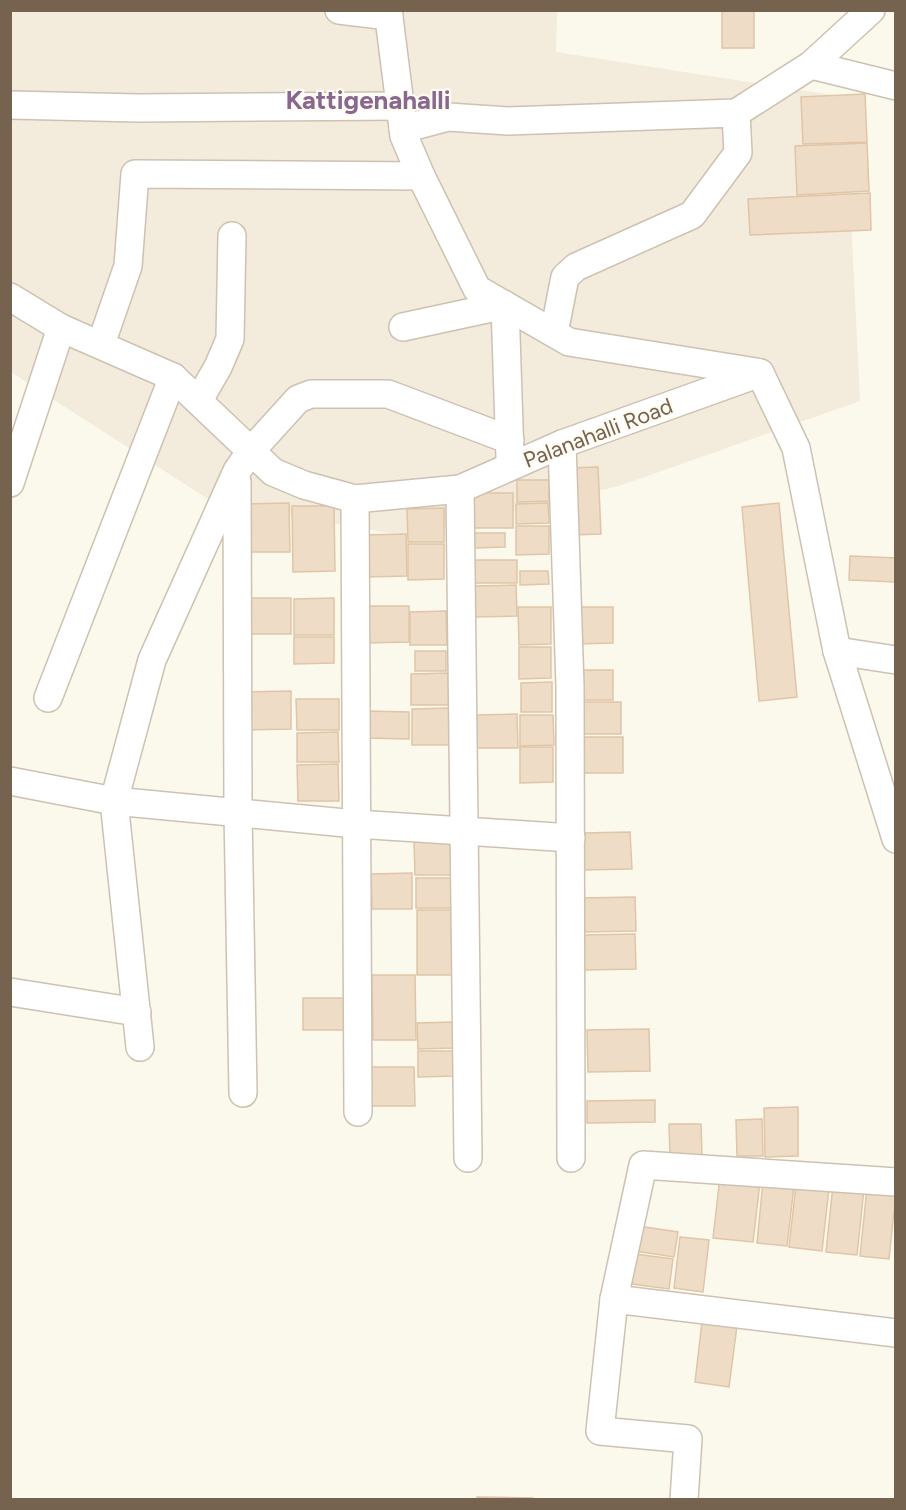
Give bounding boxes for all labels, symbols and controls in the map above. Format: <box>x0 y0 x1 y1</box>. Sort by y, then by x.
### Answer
district label: Kattigenahalli <box>285 84 451 116</box>
street label: Palanahalli Road <box>520 392 676 474</box>

